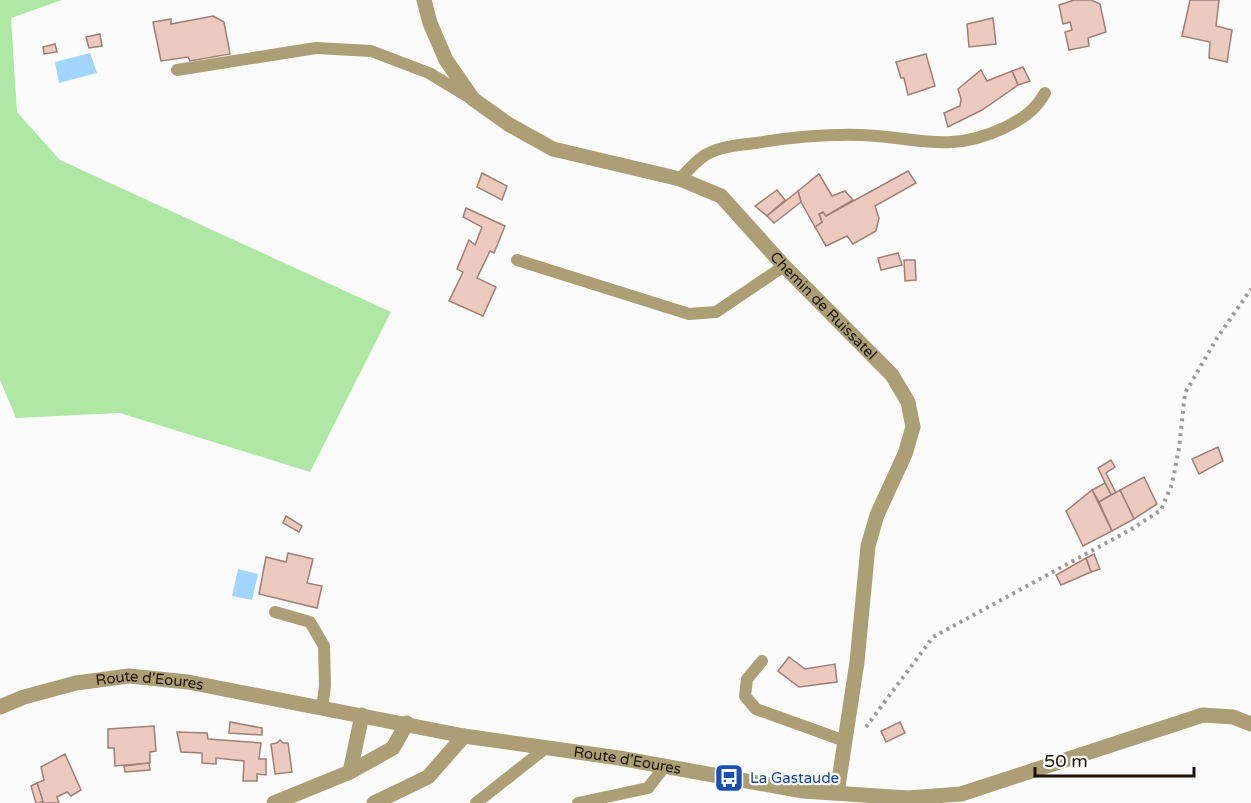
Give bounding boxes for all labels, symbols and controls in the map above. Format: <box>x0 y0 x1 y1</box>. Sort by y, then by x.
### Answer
street label: Chemin de Ruissatel <box>766 248 881 363</box>
street label: Route d'Eoures <box>94 667 205 694</box>
scale bar <box>1035 740 1194 778</box>
street label: Route d'Eoures <box>572 743 683 778</box>
text: 50 m <box>1044 750 1088 772</box>
bus stop icon: La Gastaude <box>713 762 745 794</box>
place label: La Gastaude <box>750 769 839 787</box>

